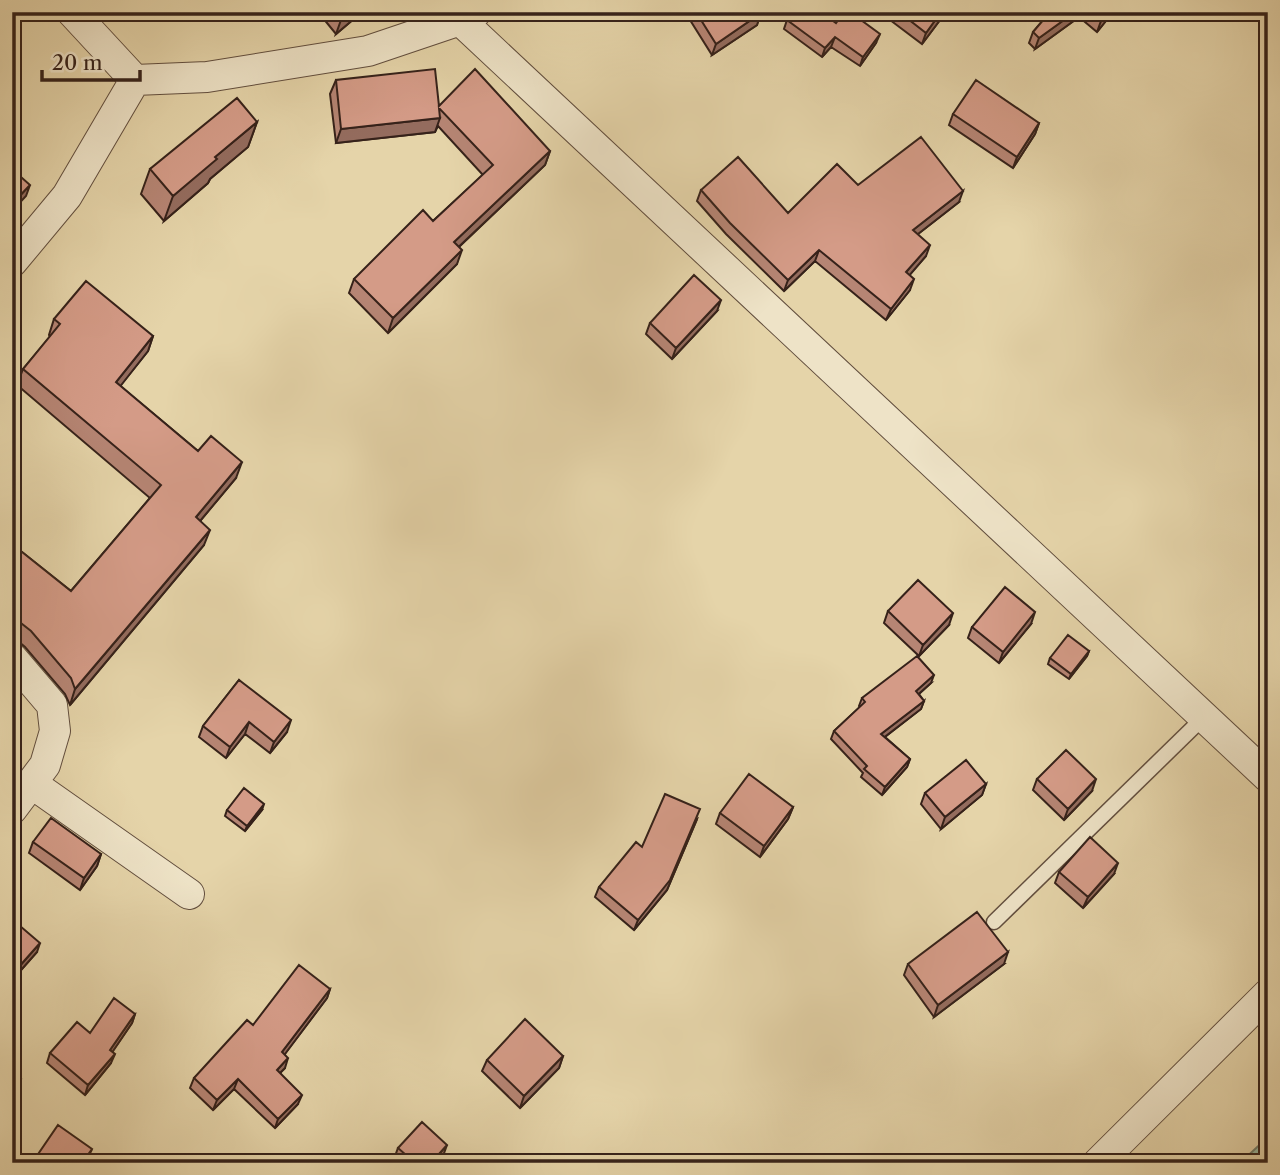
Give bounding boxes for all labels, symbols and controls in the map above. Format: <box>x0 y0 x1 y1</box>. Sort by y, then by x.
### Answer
scale bar <box>42 38 140 82</box>
text: 20 m <box>52 50 103 75</box>

